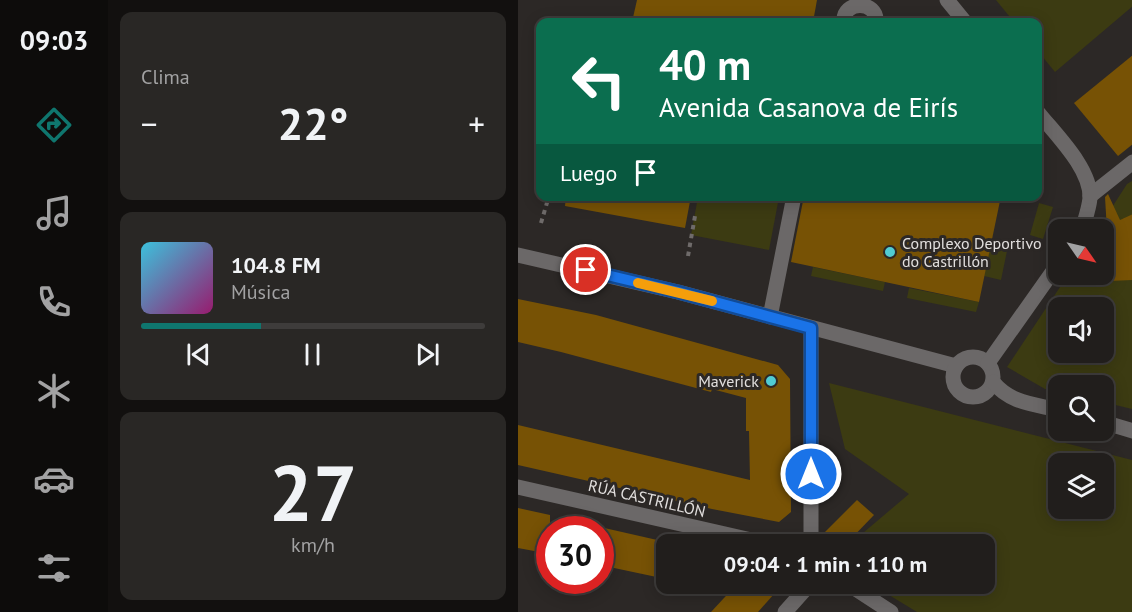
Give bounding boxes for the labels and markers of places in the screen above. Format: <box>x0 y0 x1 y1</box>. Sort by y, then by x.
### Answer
place label: Complexo Deportivo do Castrillón <box>902 233 1042 271</box>
pin <box>560 244 611 295</box>
marker: Complexo Deportivo do Castrillón <box>883 245 897 259</box>
place label: Maverick <box>698 371 759 391</box>
marker: Maverick <box>764 374 778 388</box>

